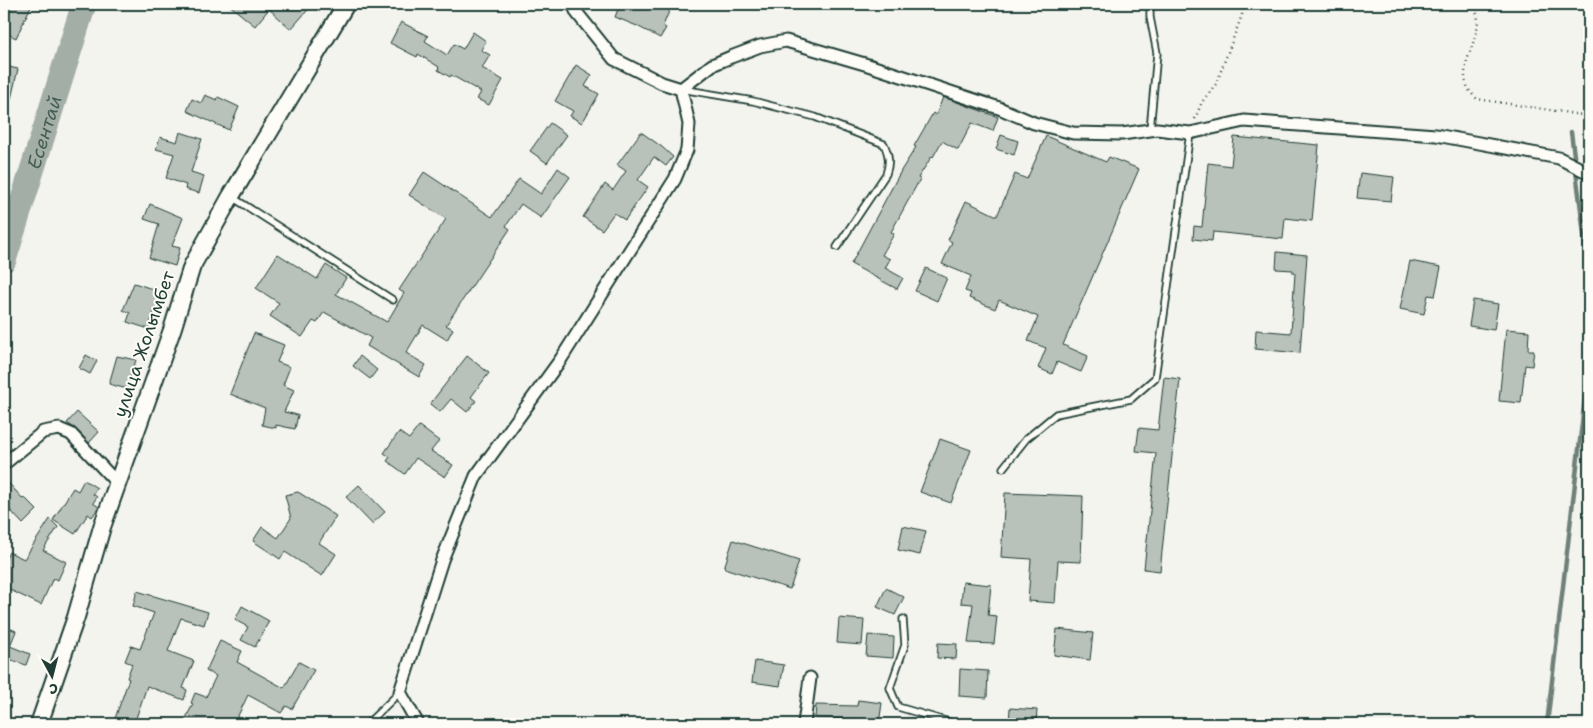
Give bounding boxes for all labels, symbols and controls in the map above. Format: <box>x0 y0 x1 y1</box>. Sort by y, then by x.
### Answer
water label: Есентай <box>21 92 68 172</box>
street label: улица Жолымбет <box>108 267 181 420</box>
north arrow <box>28 650 78 700</box>
text: С <box>48 679 59 698</box>

